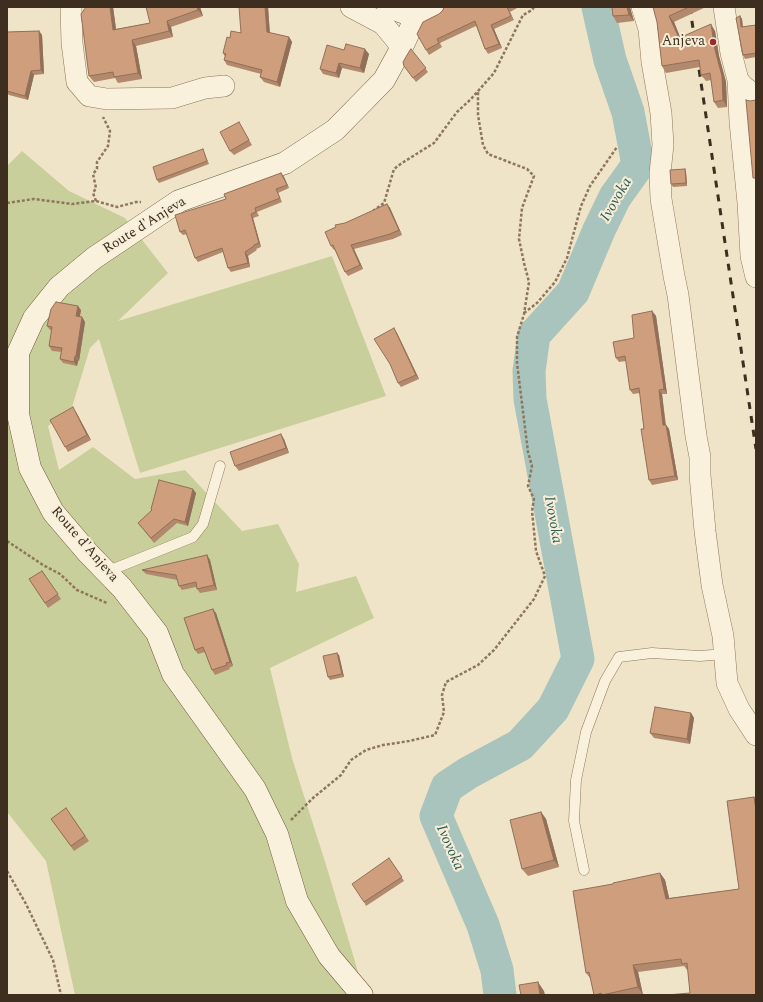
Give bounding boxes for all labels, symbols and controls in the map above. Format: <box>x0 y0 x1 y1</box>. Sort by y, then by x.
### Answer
place label: Anjeva <box>662 34 705 50</box>
marker: Anjeva <box>708 37 718 47</box>
water label: Ivovoka <box>597 175 637 225</box>
street label: Route d'Anjeva <box>100 194 190 258</box>
water label: Ivovoka <box>539 495 565 545</box>
street label: Route d'Anjeva <box>47 504 121 586</box>
water label: Ivovoka <box>431 823 467 873</box>

